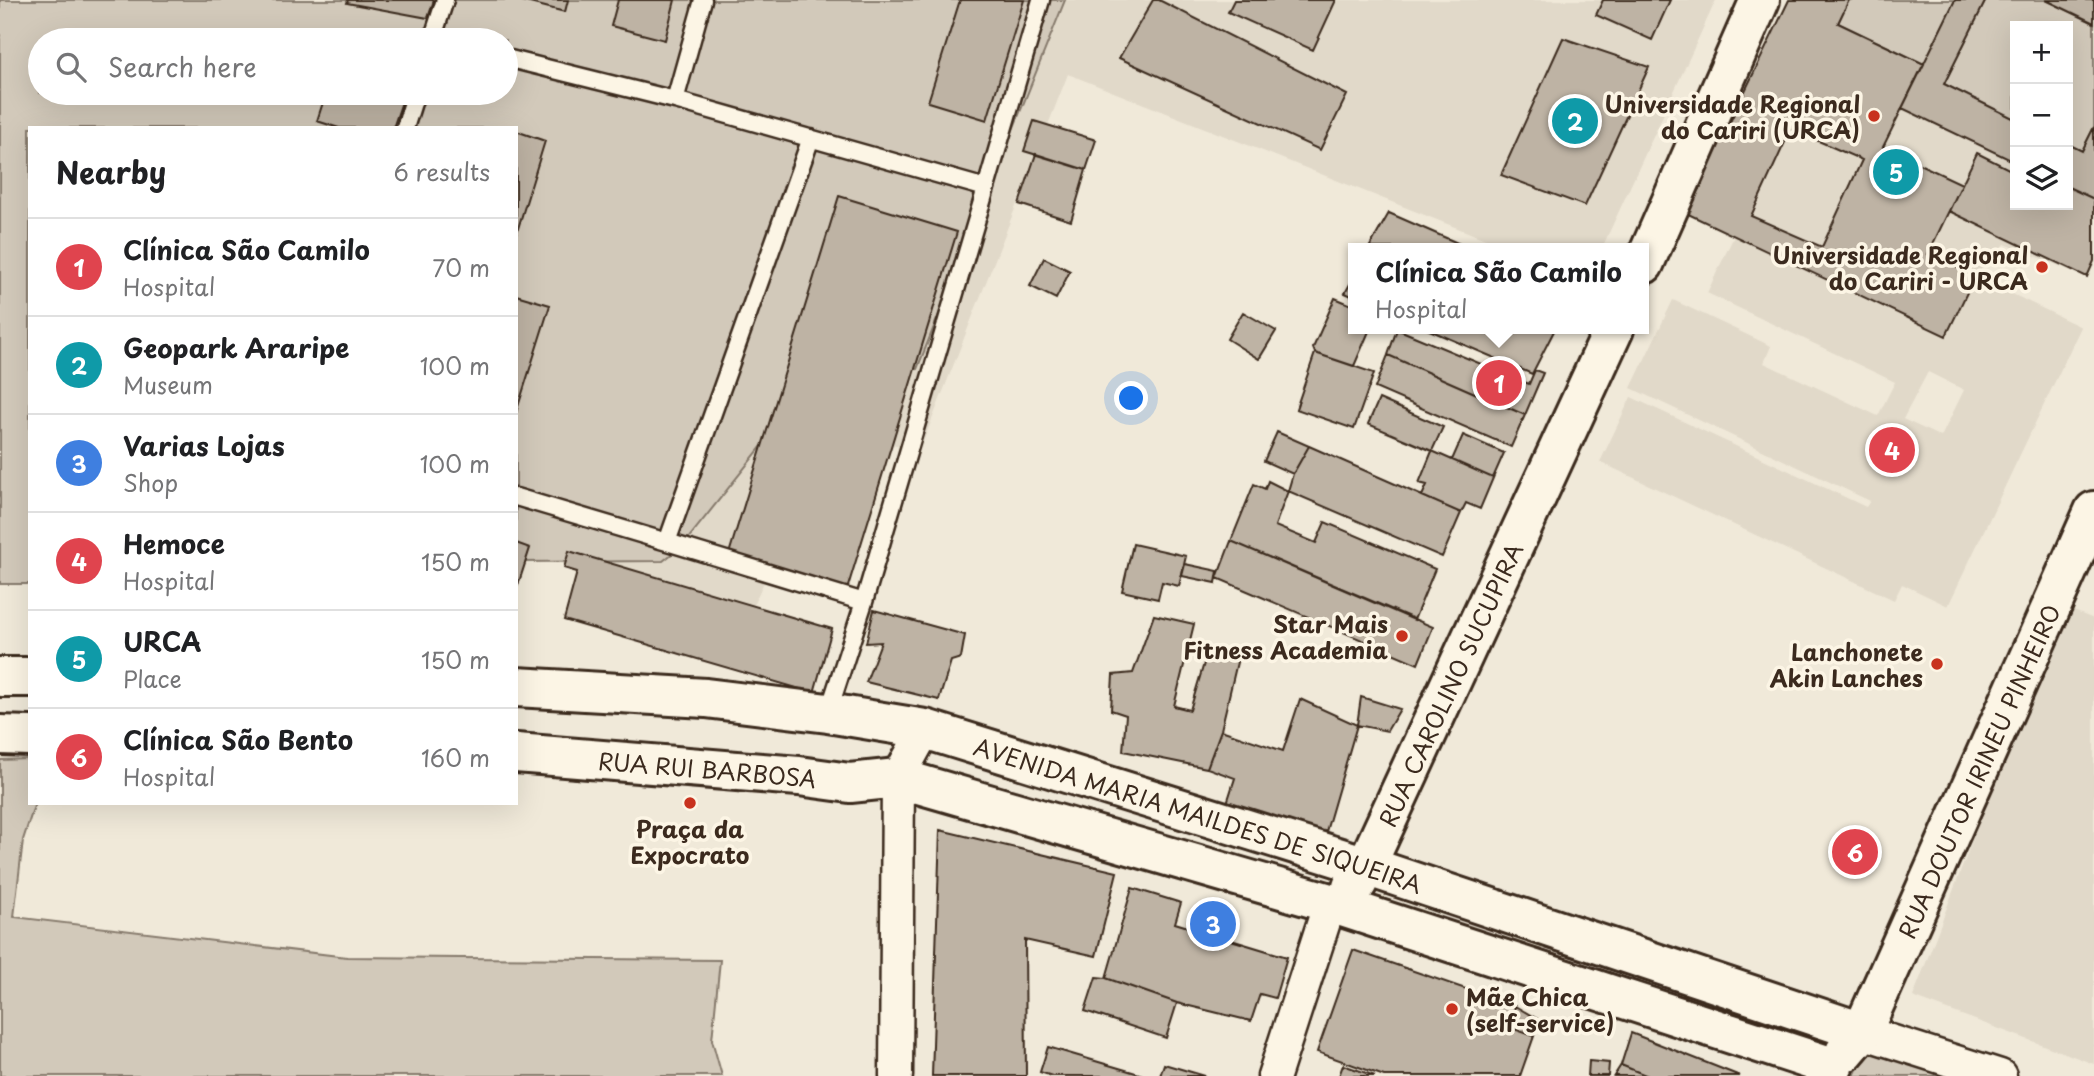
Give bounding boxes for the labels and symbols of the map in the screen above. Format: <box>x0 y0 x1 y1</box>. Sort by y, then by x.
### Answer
place label: Universidade Regional do Cariri (URCA) <box>1605 86 1860 147</box>
pin: 2 <box>1552 95 1598 147</box>
marker: Universidade Regional do Cariri (URCA) <box>1866 108 1882 124</box>
pin: 5 <box>1873 146 1919 198</box>
place label: Universidade Regional do Cariri - URCA <box>1773 237 2028 298</box>
marker: Universidade Regional do Cariri - URCA <box>2034 259 2050 275</box>
pin: 1 <box>1476 357 1522 409</box>
your location <box>1114 381 1148 415</box>
pin: 4 <box>1869 424 1915 476</box>
street label: RUA CAROLINO SUCUPIRA <box>1369 537 1531 832</box>
street label: RUA DOUTOR IRINEU PINHEIRO <box>1888 598 2068 944</box>
place label: Star Mais Fitness Academia <box>1183 606 1388 667</box>
marker: Star Mais Fitness Academia <box>1394 628 1410 644</box>
place label: Lanchonete Akin Lanches <box>1769 634 1923 695</box>
marker: Lanchonete Akin Lanches <box>1929 656 1945 672</box>
street label: AVENIDA MARIA MAILDES DE SIQUEIRA <box>970 728 1427 901</box>
street label: RUA RUI BARBOSA <box>597 742 819 796</box>
marker: Praça da Expocrato <box>682 795 698 811</box>
place label: Praça da Expocrato <box>631 811 749 872</box>
pin: 6 <box>1832 826 1878 878</box>
pin: 3 <box>1190 898 1236 950</box>
place label: Mãe Chica (self-service) <box>1466 979 1614 1040</box>
marker: Mãe Chica (self-service) <box>1444 1001 1460 1017</box>

